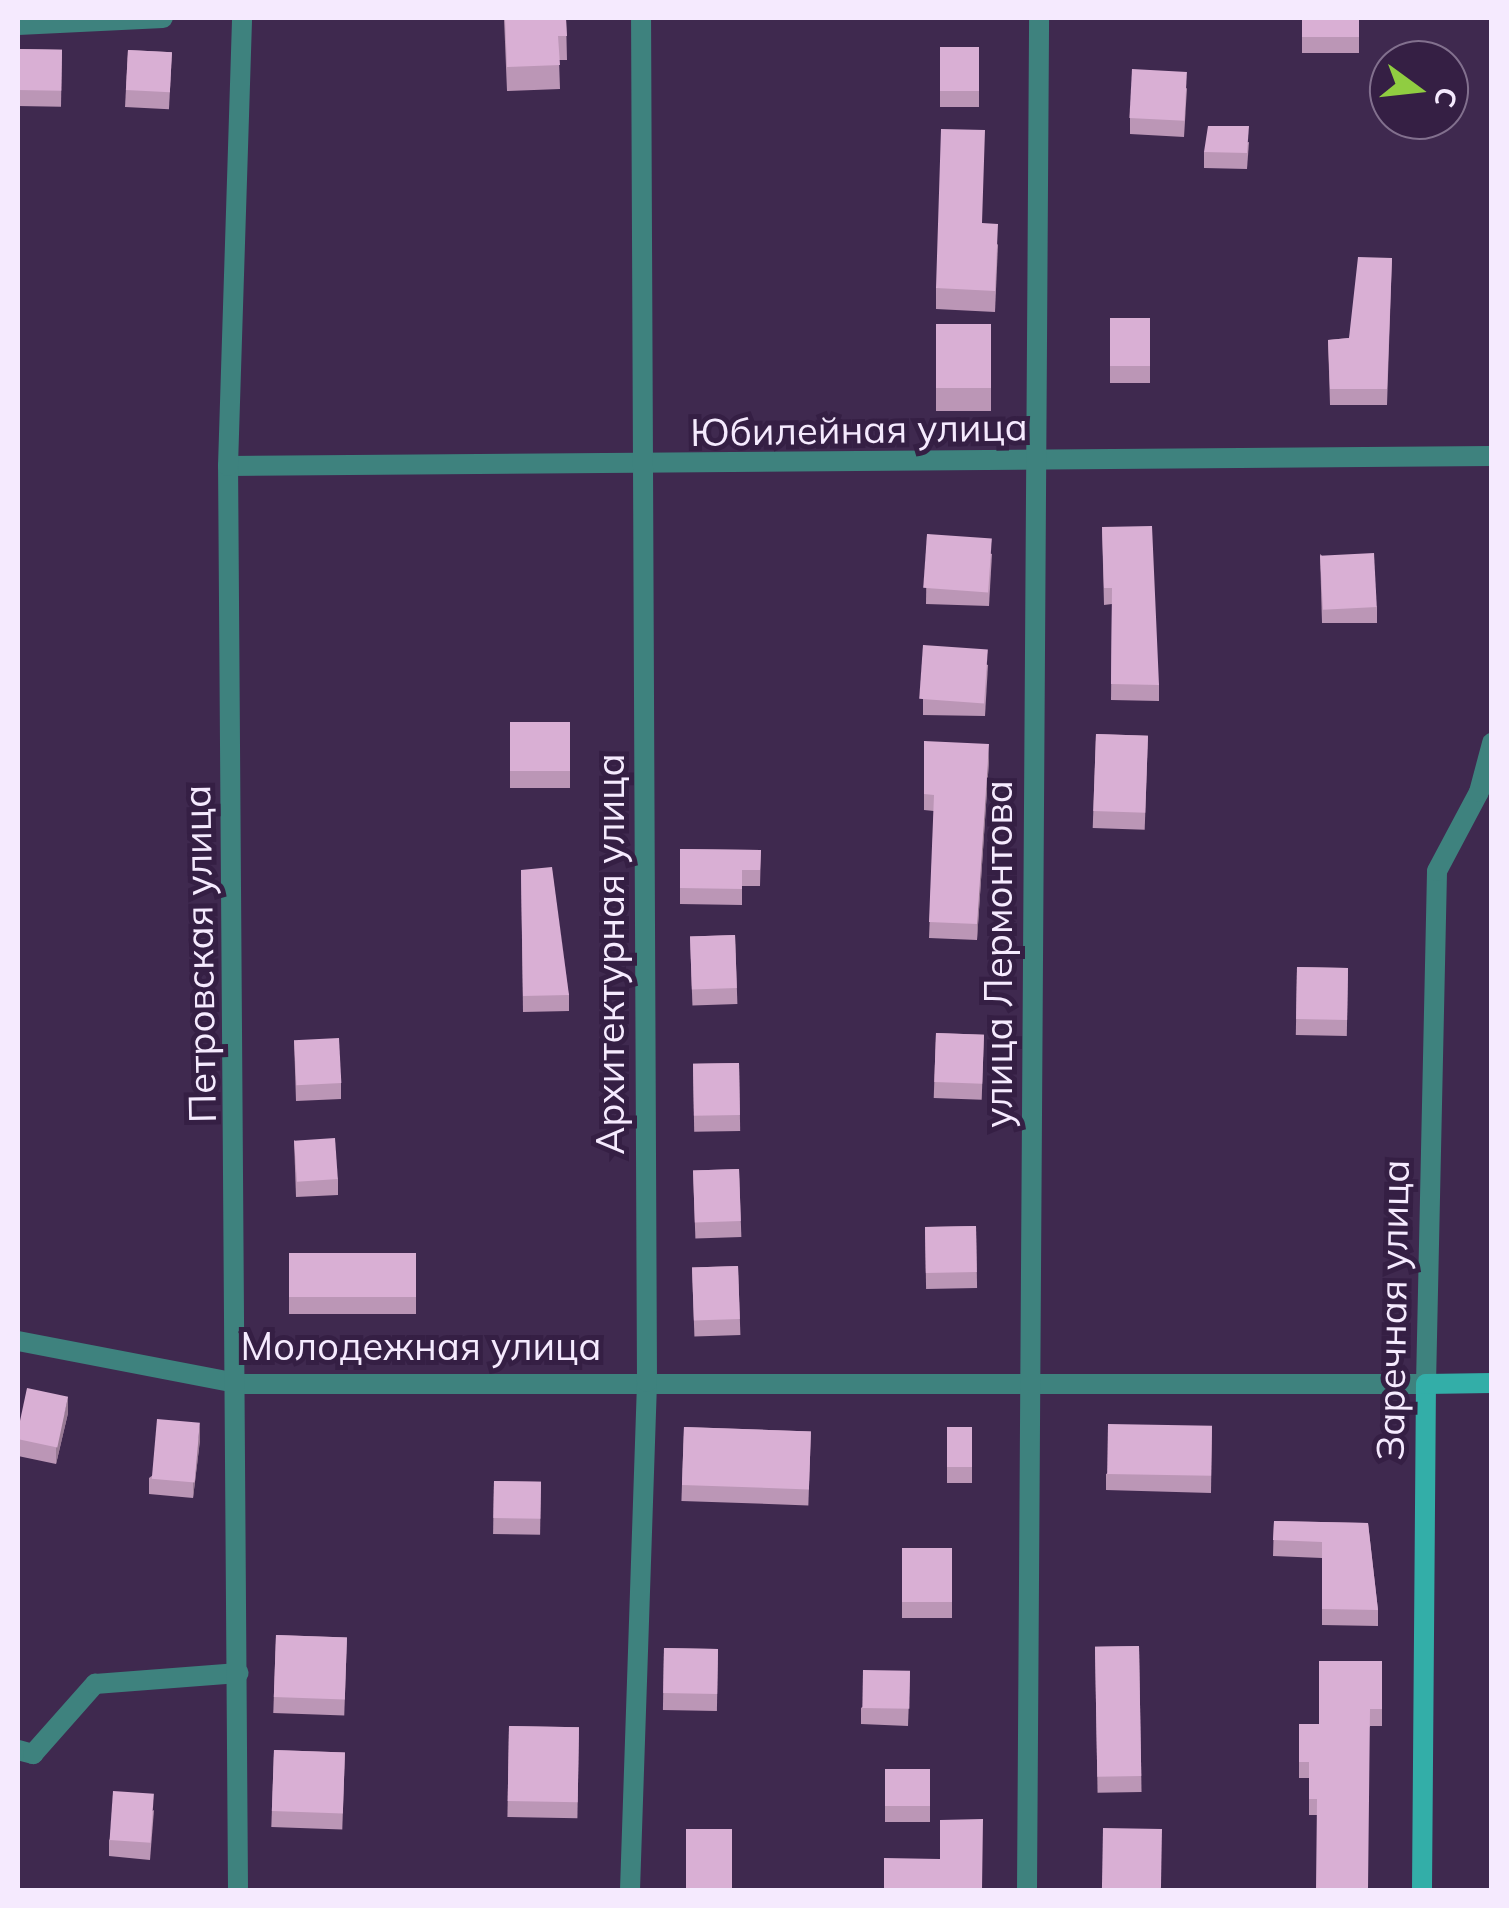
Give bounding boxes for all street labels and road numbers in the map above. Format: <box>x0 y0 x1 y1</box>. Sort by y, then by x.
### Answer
street label: Юбилейная улица <box>690 404 1028 456</box>
street label: Архитектурная улица <box>588 753 634 1155</box>
street label: улица Лермонтова <box>976 780 1022 1128</box>
street label: Петровская улица <box>174 785 226 1123</box>
street label: Заречная улица <box>1368 1159 1418 1461</box>
street label: Молодежная улица <box>241 1324 601 1370</box>

